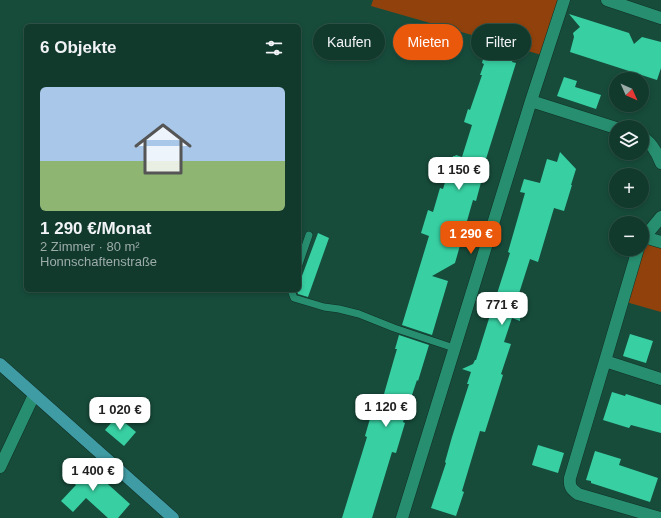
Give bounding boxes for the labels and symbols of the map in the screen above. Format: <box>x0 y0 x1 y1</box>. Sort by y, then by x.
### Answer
north arrow <box>609 72 649 112</box>
pin: 1 150 € <box>422 157 496 191</box>
pin: 1 290 € <box>434 221 508 255</box>
pin: 771 € <box>474 292 530 326</box>
pin: 1 120 € <box>349 394 423 428</box>
pin: 1 020 € <box>83 397 157 431</box>
pin: 1 400 € <box>56 458 130 492</box>

